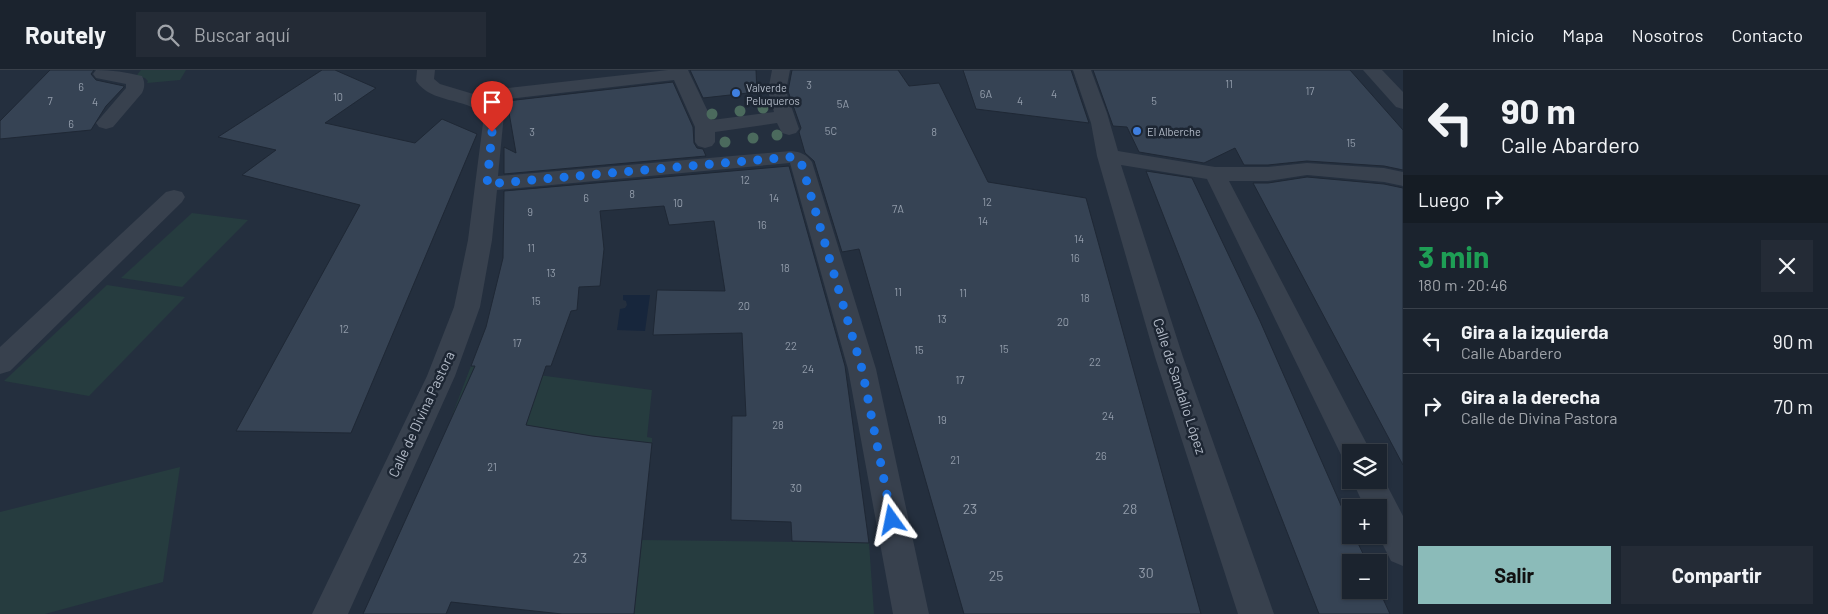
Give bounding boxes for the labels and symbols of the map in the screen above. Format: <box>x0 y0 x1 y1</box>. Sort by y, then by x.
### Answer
house number: 11 <box>1225 77 1233 90</box>
house number: 3 <box>806 78 812 91</box>
house number: 6 <box>78 80 84 93</box>
pin <box>471 81 513 132</box>
place label: Valverde Peluqueros <box>746 81 800 107</box>
house number: 17 <box>1305 84 1315 97</box>
marker: Valverde Peluqueros <box>730 87 742 99</box>
house number: 6A <box>980 87 992 100</box>
house number: 4 <box>1051 87 1057 100</box>
house number: 10 <box>333 90 343 103</box>
house number: 7 <box>47 94 53 107</box>
house number: 4 <box>1017 94 1023 107</box>
house number: 5 <box>1151 94 1157 107</box>
house number: 4 <box>92 95 98 108</box>
house number: 5A <box>837 97 849 110</box>
house number: 6 <box>68 117 74 130</box>
house number: 5C <box>825 124 837 137</box>
house number: 3 <box>529 125 535 138</box>
house number: 8 <box>931 125 937 138</box>
marker: El Alberche <box>1131 125 1143 137</box>
place label: El Alberche <box>1147 125 1201 138</box>
house number: 15 <box>1346 136 1356 149</box>
house number: 12 <box>740 173 750 186</box>
house number: 8 <box>629 187 635 200</box>
house number: 6 <box>583 191 589 204</box>
house number: 14 <box>769 191 779 204</box>
house number: 12 <box>982 195 992 208</box>
house number: 10 <box>673 196 683 209</box>
house number: 7A <box>892 202 904 215</box>
house number: 9 <box>527 205 533 218</box>
house number: 14 <box>978 214 988 227</box>
house number: 16 <box>757 218 767 231</box>
house number: 14 <box>1074 232 1084 245</box>
house number: 11 <box>527 241 535 254</box>
house number: 16 <box>1070 251 1080 264</box>
house number: 18 <box>780 261 790 274</box>
house number: 13 <box>546 266 556 279</box>
house number: 11 <box>894 285 902 298</box>
house number: 11 <box>959 286 967 299</box>
house number: 18 <box>1080 291 1090 304</box>
house number: 15 <box>531 294 541 307</box>
house number: 20 <box>738 299 750 312</box>
house number: 13 <box>937 312 947 325</box>
house number: 20 <box>1057 315 1069 328</box>
street label: Calle de Sandalio López <box>1150 316 1210 456</box>
house number: 12 <box>339 322 349 335</box>
house number: 17 <box>512 336 522 349</box>
house number: 22 <box>785 339 797 352</box>
house number: 15 <box>999 342 1009 355</box>
house number: 15 <box>914 343 924 356</box>
street label: Calle de Divina Pastora <box>384 348 458 480</box>
house number: 22 <box>1089 355 1101 368</box>
house number: 24 <box>802 362 814 375</box>
house number: 17 <box>955 373 965 386</box>
house number: 24 <box>1102 409 1114 422</box>
house number: 19 <box>937 413 947 426</box>
house number: 28 <box>772 418 784 431</box>
house number: 26 <box>1095 449 1107 462</box>
house number: 21 <box>950 453 960 466</box>
house number: 21 <box>487 460 497 473</box>
house number: 30 <box>790 481 802 494</box>
position arrow <box>865 493 917 545</box>
house number: 23 <box>963 500 977 517</box>
house number: 28 <box>1123 500 1137 517</box>
house number: 23 <box>573 549 587 566</box>
house number: 30 <box>1138 564 1154 581</box>
house number: 25 <box>989 567 1003 584</box>

